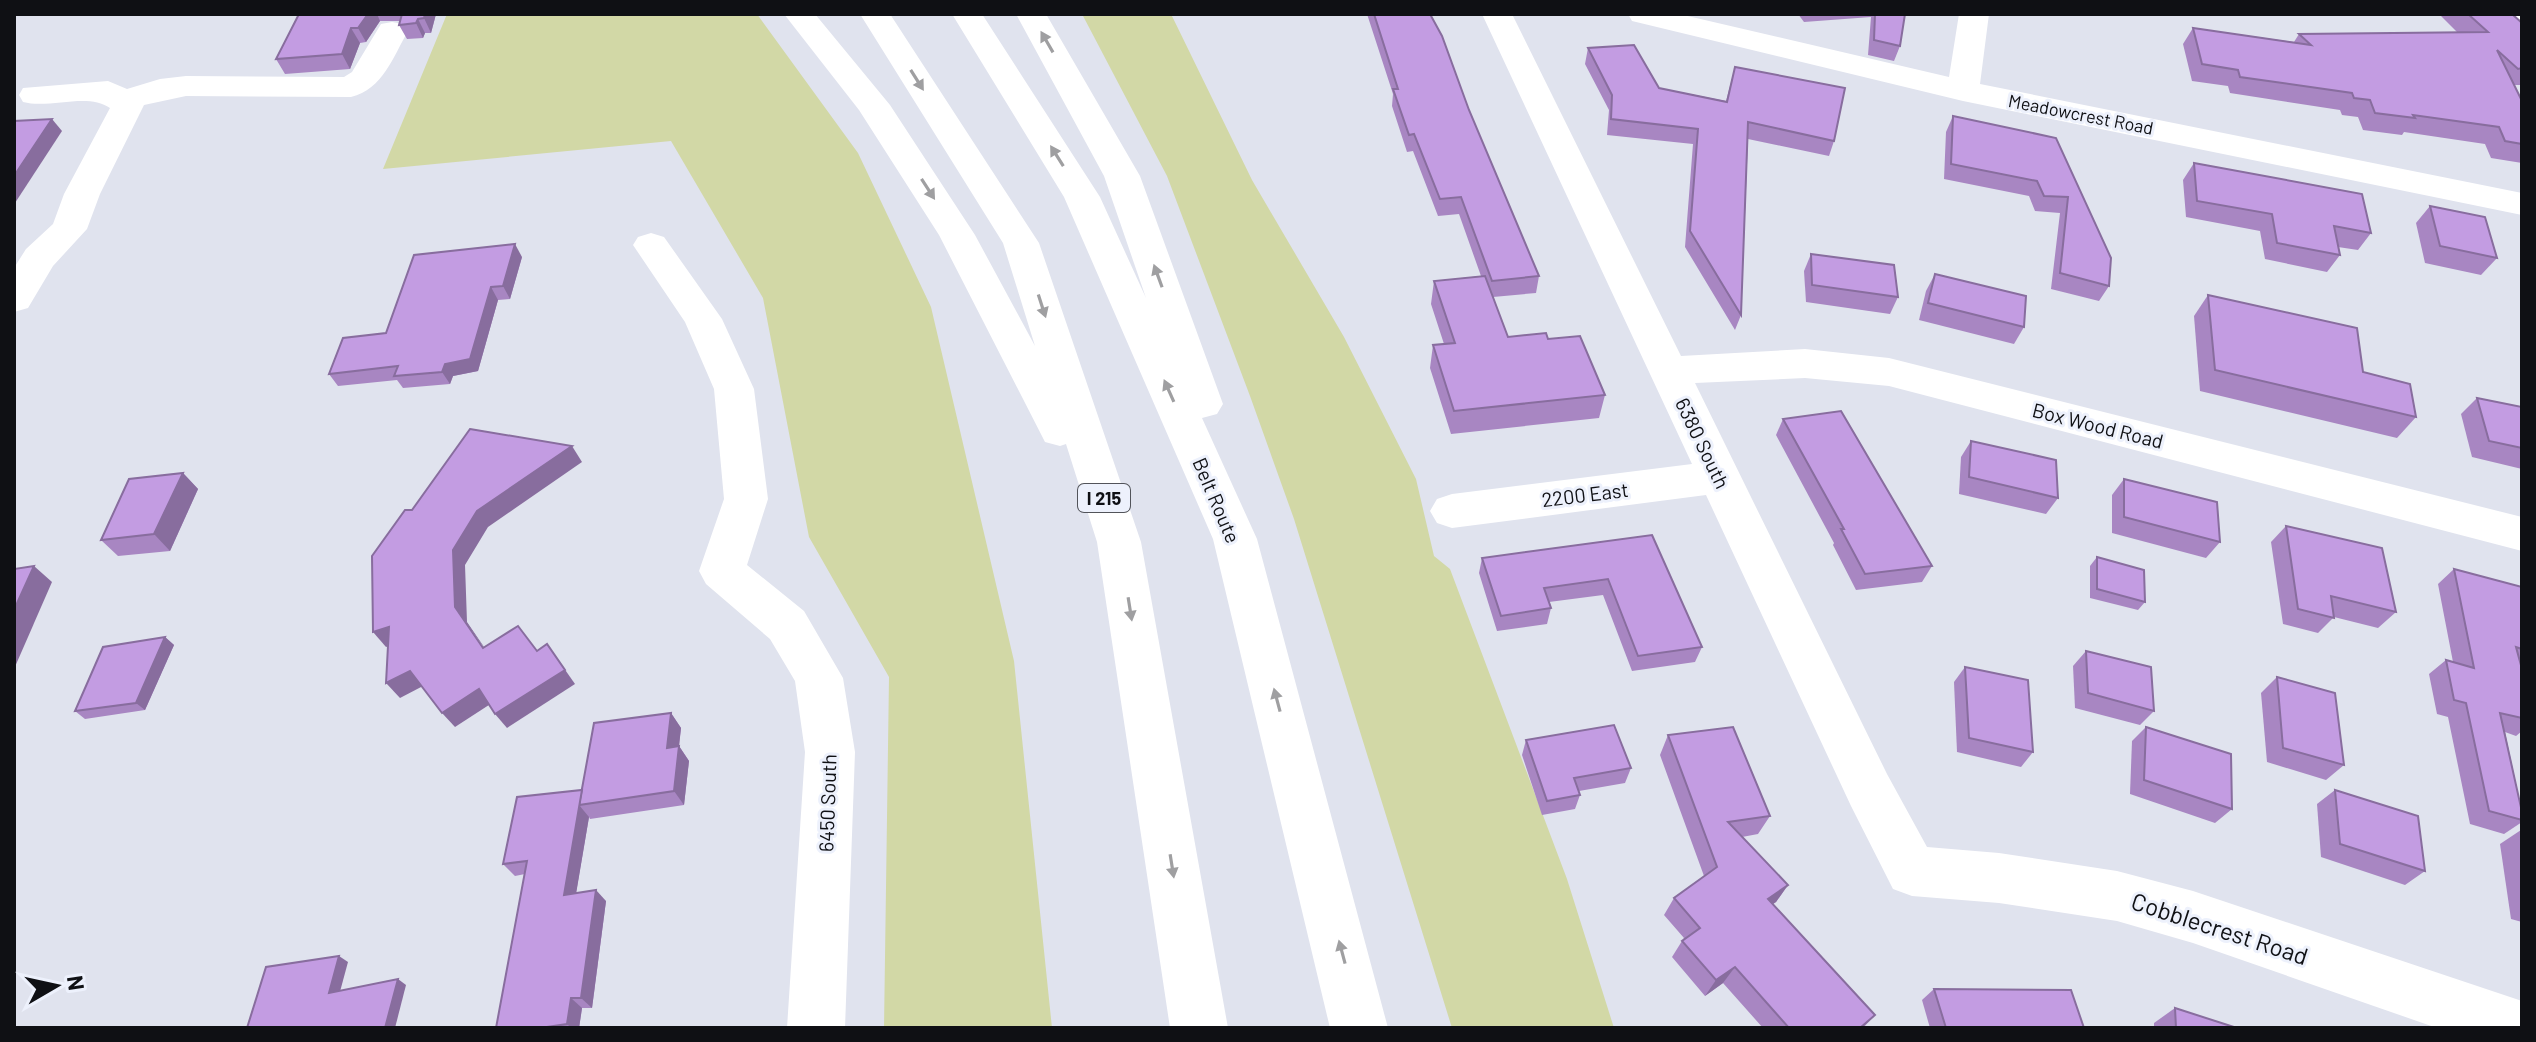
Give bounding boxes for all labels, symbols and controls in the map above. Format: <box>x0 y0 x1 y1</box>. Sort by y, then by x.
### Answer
one-way arrow <box>1040 31 1054 53</box>
one-way arrow <box>909 69 923 91</box>
street label: Meadowcrest Road <box>2007 89 2155 139</box>
one-way arrow <box>1051 145 1065 167</box>
one-way arrow <box>920 179 935 200</box>
one-way arrow <box>1151 264 1164 288</box>
one-way arrow <box>1036 295 1048 319</box>
one-way arrow <box>1162 379 1176 402</box>
street label: 6380 South <box>1671 394 1735 492</box>
street label: Box Wood Road <box>2030 397 2166 453</box>
street label: Belt Route <box>1188 454 1246 546</box>
street label: 2200 East <box>1540 477 1630 511</box>
road number: I 215 <box>1078 484 1130 512</box>
one-way arrow <box>1124 597 1136 622</box>
one-way arrow <box>1270 688 1282 713</box>
street label: 6450 South <box>813 753 841 853</box>
one-way arrow <box>1167 853 1179 878</box>
street label: Cobblecrest Road <box>2128 886 2312 970</box>
one-way arrow <box>1335 939 1347 964</box>
north arrow <box>16 946 96 1026</box>
text: N <box>63 973 91 992</box>

